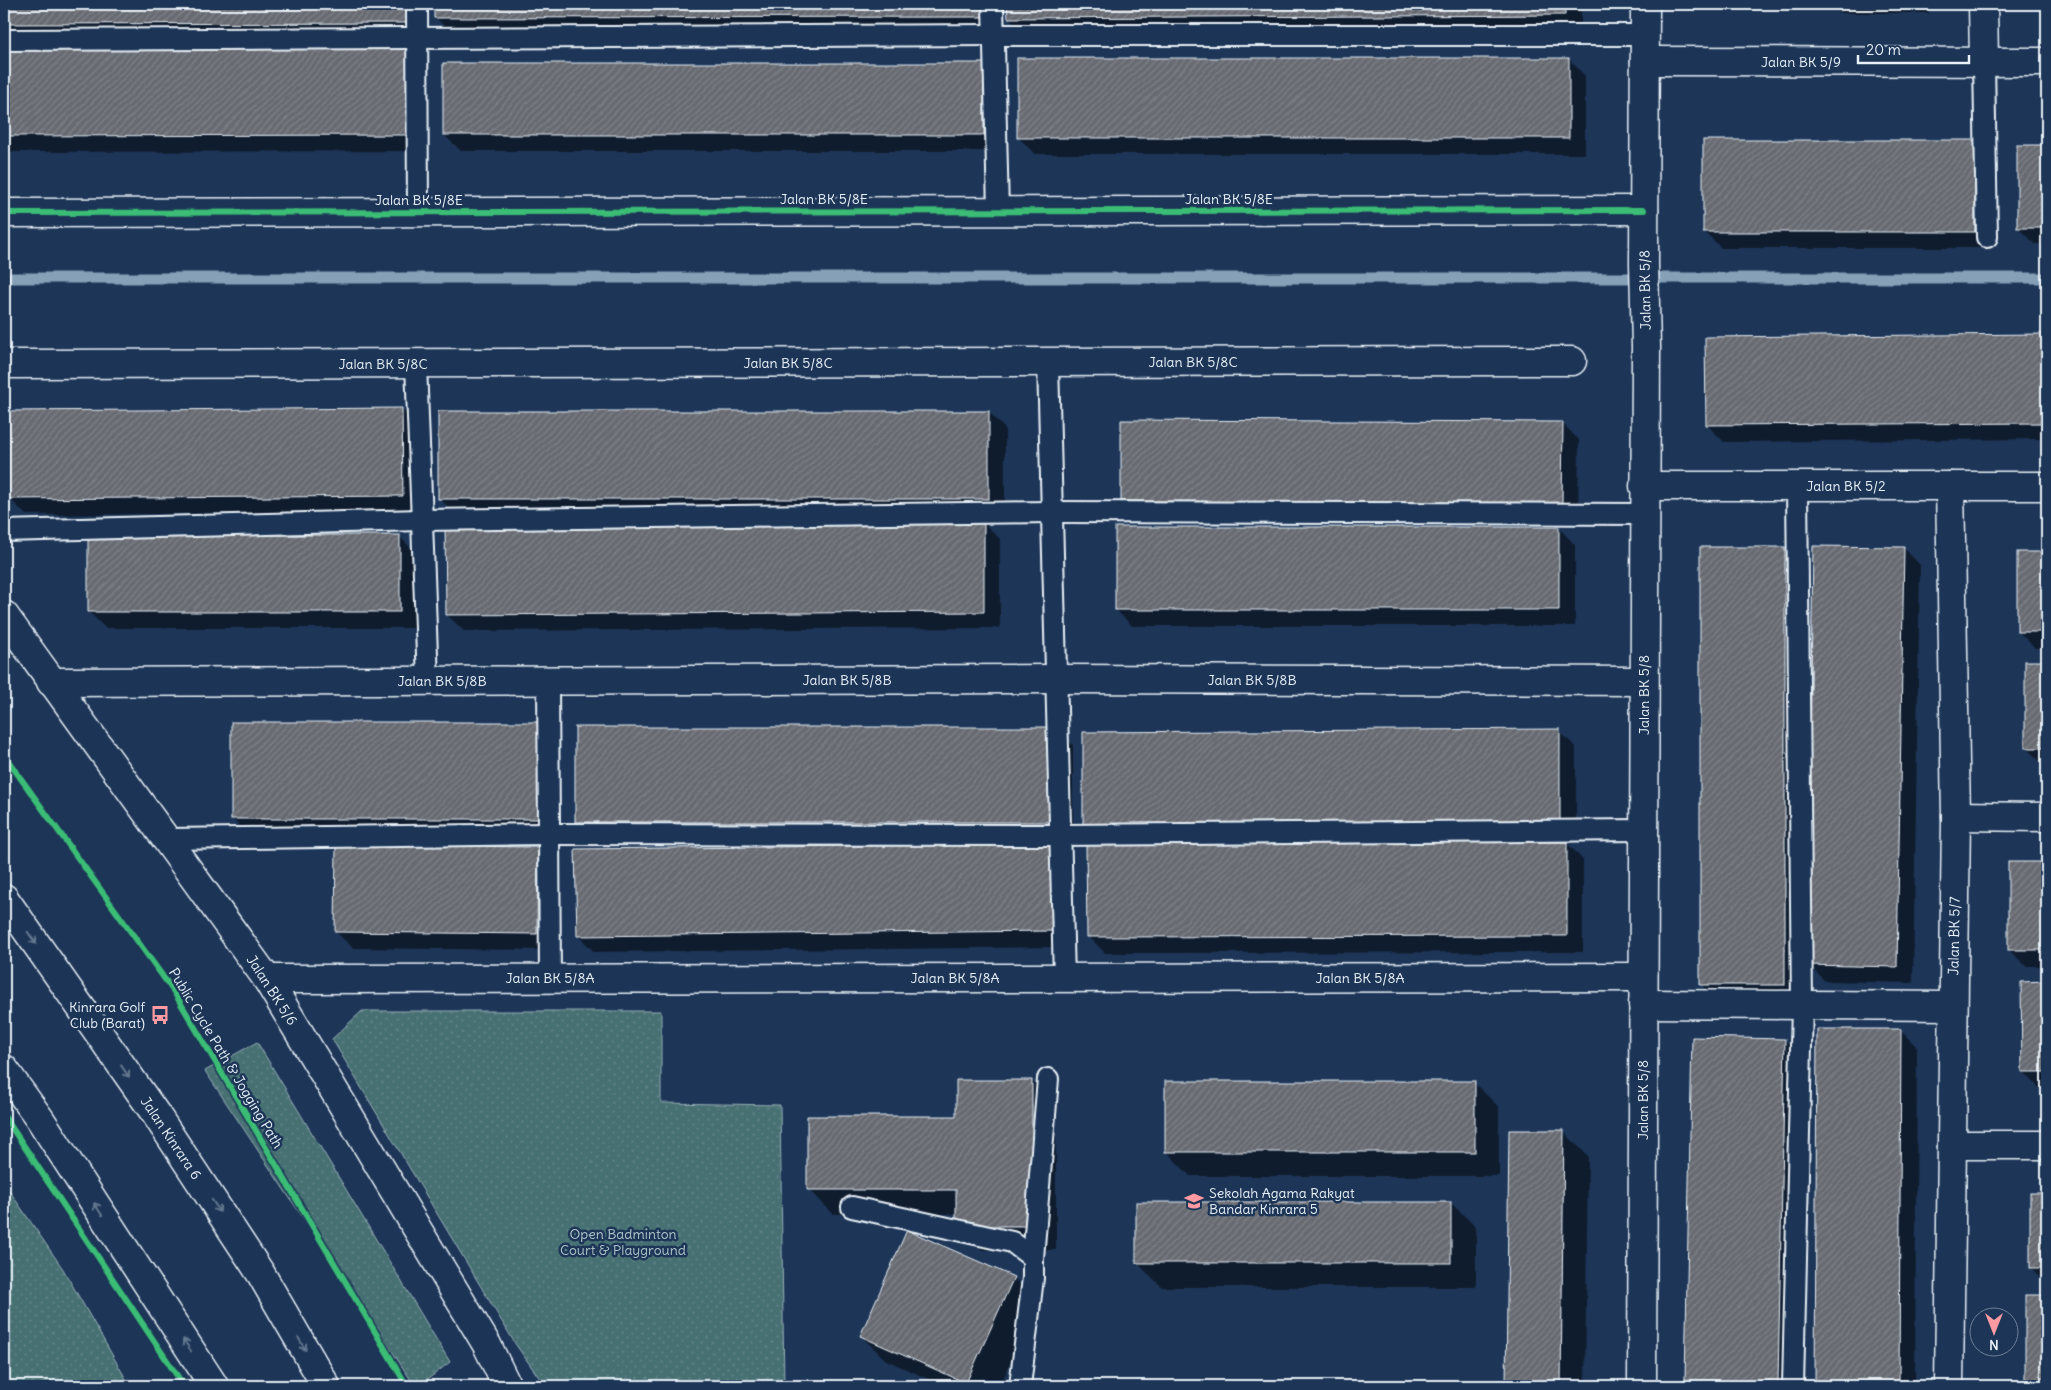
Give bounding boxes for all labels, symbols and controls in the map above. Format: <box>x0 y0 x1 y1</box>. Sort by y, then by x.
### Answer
scale bar <box>1858 32 1970 64</box>
text: 20 m <box>1866 40 1901 59</box>
street label: Jalan BK 5/9 <box>1761 53 1841 71</box>
street label: Jalan BK 5/8E <box>780 190 868 208</box>
street label: Jalan BK 5/8E <box>1185 190 1273 208</box>
street label: Jalan BK 5/8E <box>375 191 463 209</box>
street label: Jalan BK 5/8 <box>1635 250 1655 330</box>
street label: Jalan BK 5/8C <box>1148 353 1238 371</box>
street label: Jalan BK 5/8C <box>743 354 833 372</box>
street label: Jalan BK 5/8C <box>338 355 428 373</box>
street label: Jalan BK 5/2 <box>1806 477 1886 495</box>
street label: Jalan BK 5/8 <box>1635 655 1653 735</box>
street label: Jalan BK 5/8B <box>802 671 892 689</box>
street label: Jalan BK 5/8B <box>1207 671 1297 689</box>
street label: Jalan BK 5/8B <box>397 672 487 690</box>
street label: Jalan BK 5/7 <box>1944 896 1964 976</box>
one-way arrow <box>27 931 37 945</box>
street label: Jalan BK 5/6 <box>243 952 301 1028</box>
street label: Public Cycle Path & Jogging Path <box>165 965 287 1151</box>
street label: Jalan BK 5/8A <box>506 969 595 987</box>
street label: Jalan BK 5/8A <box>911 969 1000 987</box>
street label: Jalan BK 5/8A <box>1316 969 1405 987</box>
place label: Kinrara Golf Club (Barat) <box>69 998 145 1032</box>
bus stop icon: Kinrara Golf Club (Barat) <box>149 1004 171 1026</box>
street label: Jalan BK 5/8 <box>1634 1060 1652 1140</box>
one-way arrow <box>120 1064 130 1078</box>
street label: Jalan Kinrara 6 <box>137 1093 205 1183</box>
place label: Sekolah Agama Rakyat Bandar Kinrara 5 <box>1209 1184 1355 1218</box>
school or university icon: Sekolah Agama Rakyat Bandar Kinrara 5 <box>1183 1190 1205 1212</box>
one-way arrow <box>211 1199 221 1213</box>
one-way arrow <box>93 1203 103 1217</box>
park label: Open Badminton Court & Playground <box>560 1225 686 1259</box>
north arrow <box>1968 1308 2018 1358</box>
one-way arrow <box>297 1336 307 1350</box>
text: N <box>1989 1336 1999 1354</box>
one-way arrow <box>182 1339 192 1353</box>

